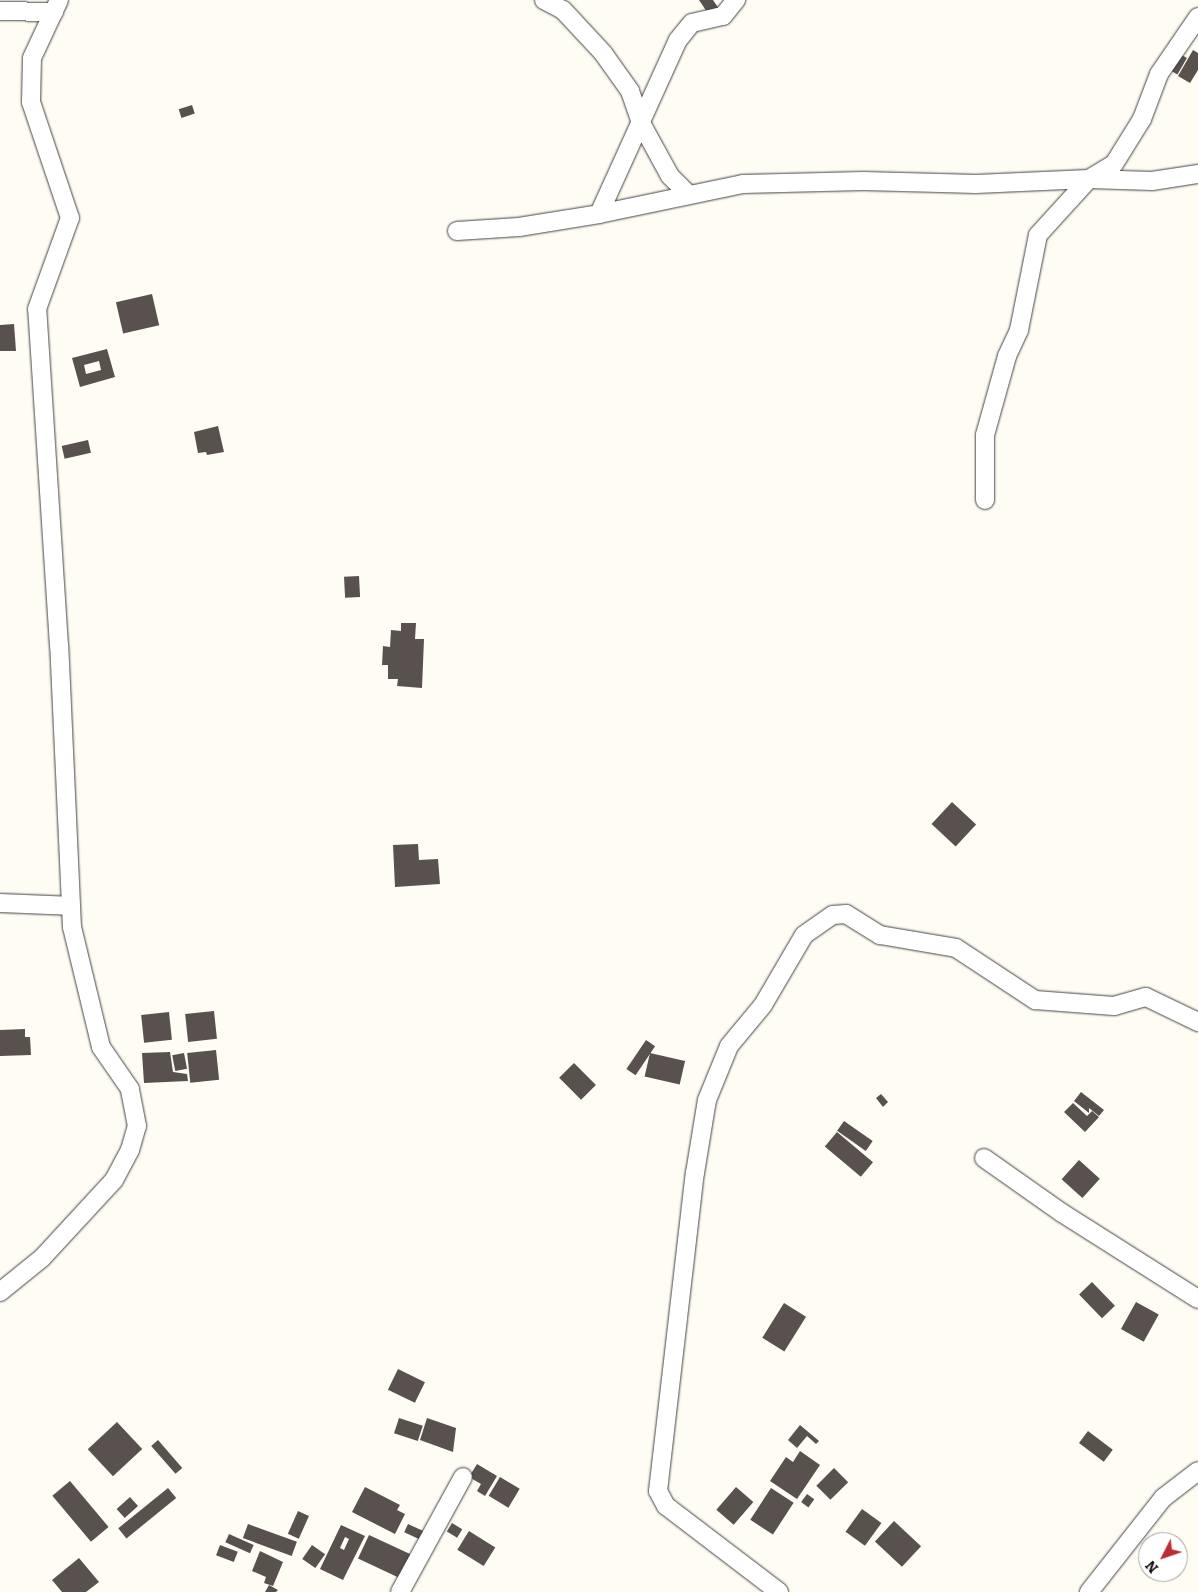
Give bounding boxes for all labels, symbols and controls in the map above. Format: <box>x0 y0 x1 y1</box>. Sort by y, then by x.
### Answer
north arrow <box>1138 1532 1188 1582</box>
text: N <box>1142 1557 1162 1576</box>

